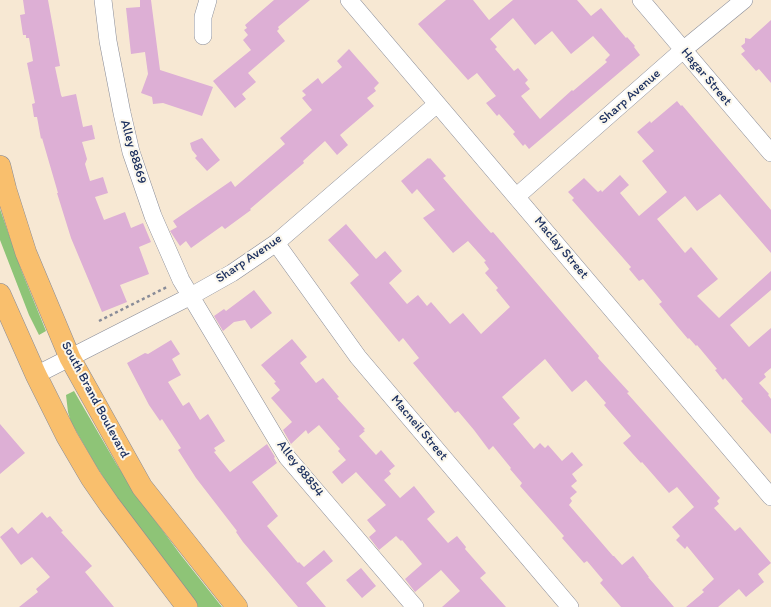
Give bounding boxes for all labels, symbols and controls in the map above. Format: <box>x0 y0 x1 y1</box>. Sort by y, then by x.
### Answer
street label: Hagar Street <box>677 45 735 109</box>
street label: Sharp Avenue <box>596 66 664 128</box>
street label: Alley 88869 <box>116 118 150 186</box>
street label: Maclay Street <box>530 214 592 282</box>
street label: Sharp Avenue <box>213 231 285 287</box>
street label: South Brand Boulevard <box>58 339 132 461</box>
street label: Macneil Street <box>387 392 451 464</box>
street label: Alley 88854 <box>273 438 327 500</box>

